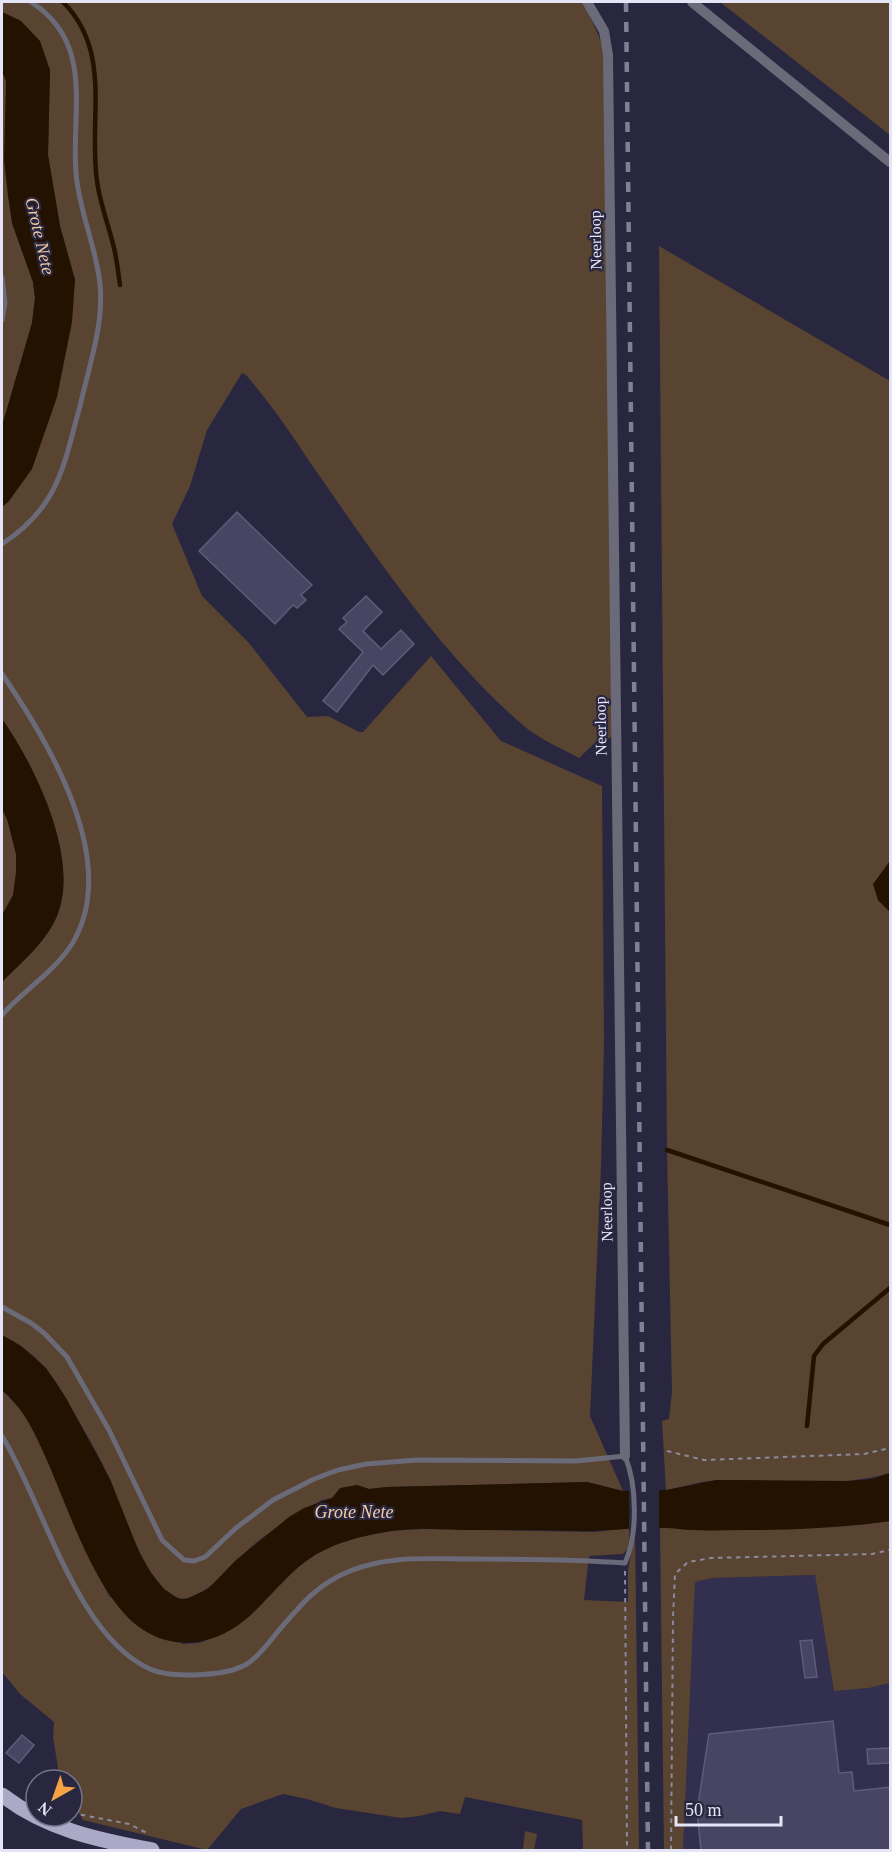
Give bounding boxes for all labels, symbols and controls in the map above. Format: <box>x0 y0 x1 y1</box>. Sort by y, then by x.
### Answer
water label: Grote Nete <box>21 195 59 277</box>
street label: Neerloop <box>586 210 606 270</box>
street label: Neerloop <box>591 696 611 756</box>
street label: Neerloop <box>597 1182 617 1242</box>
water label: Grote Nete <box>315 1502 393 1522</box>
north arrow <box>24 1768 84 1828</box>
scale bar <box>676 1789 781 1827</box>
text: N <box>34 1799 55 1819</box>
text: 50 m <box>685 1800 722 1820</box>

